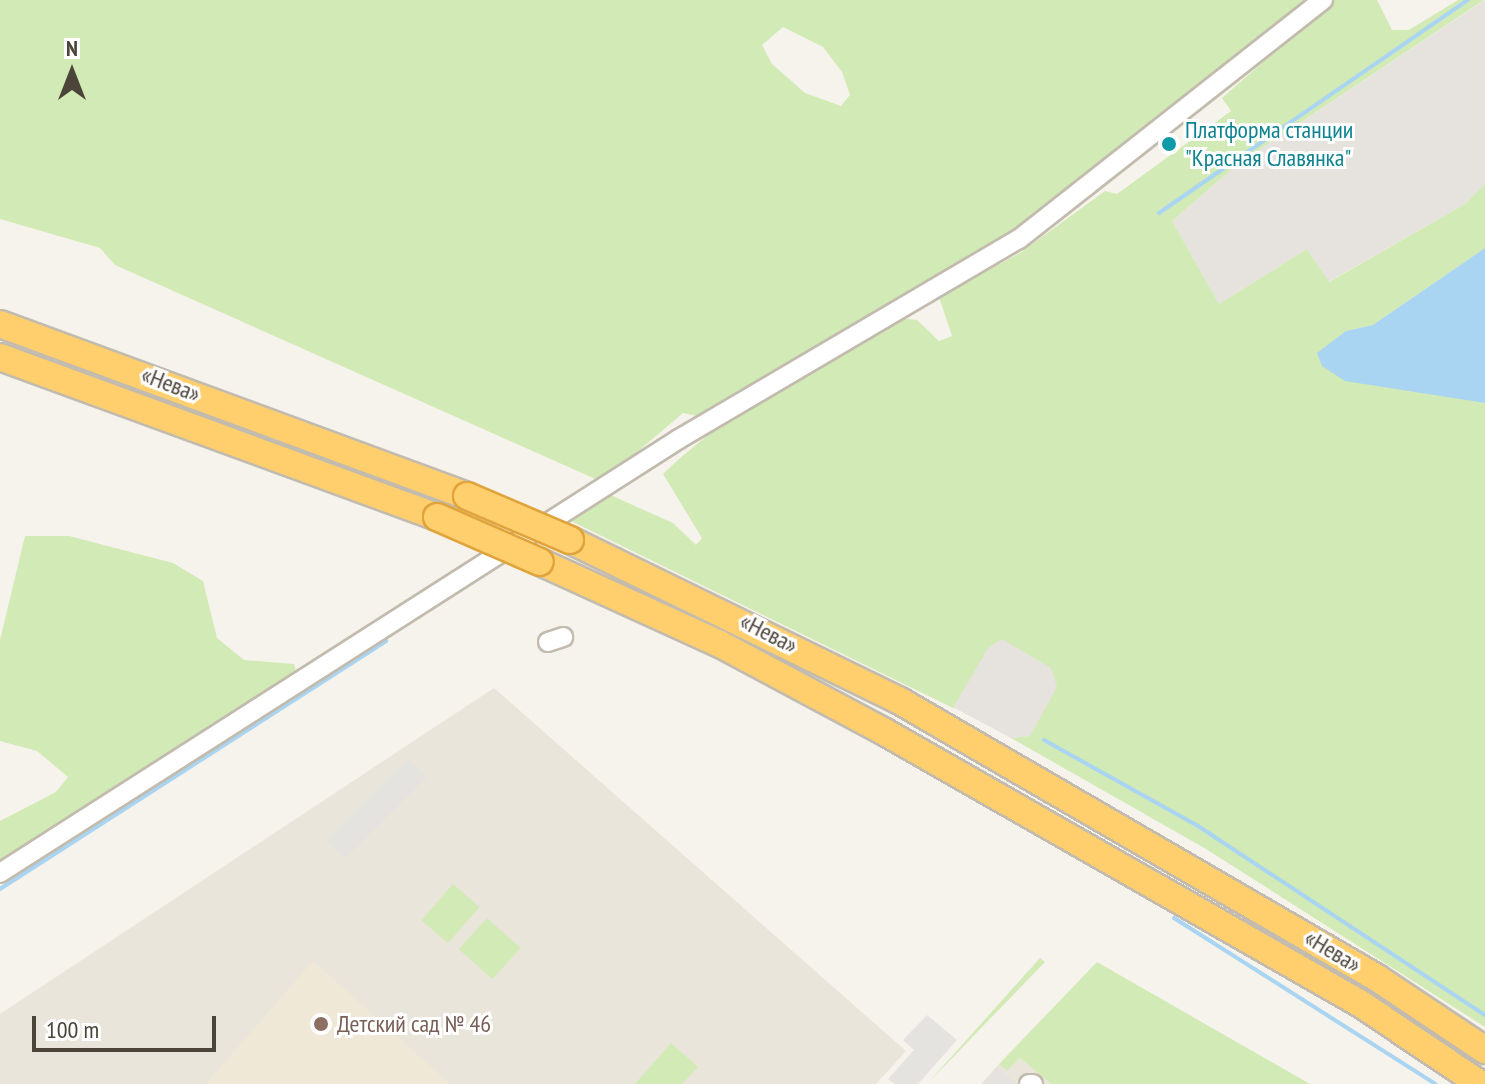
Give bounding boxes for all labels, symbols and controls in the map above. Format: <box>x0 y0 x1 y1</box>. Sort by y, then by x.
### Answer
north arrow <box>32 32 112 112</box>
text: N <box>66 34 78 62</box>
place label: Платформа станции "Красная Славянка" <box>1185 116 1353 172</box>
marker: Платформа станции "Красная Славянка" <box>1160 135 1178 153</box>
street label: «Нева» <box>138 360 204 408</box>
street label: «Нева» <box>735 606 803 660</box>
street label: «Нева» <box>1300 923 1366 979</box>
scale bar <box>36 1000 220 1050</box>
place label: Детский сад № 46 <box>337 1010 491 1038</box>
text: 100 m <box>46 1014 99 1045</box>
marker: Детский сад № 46 <box>312 1015 330 1033</box>

